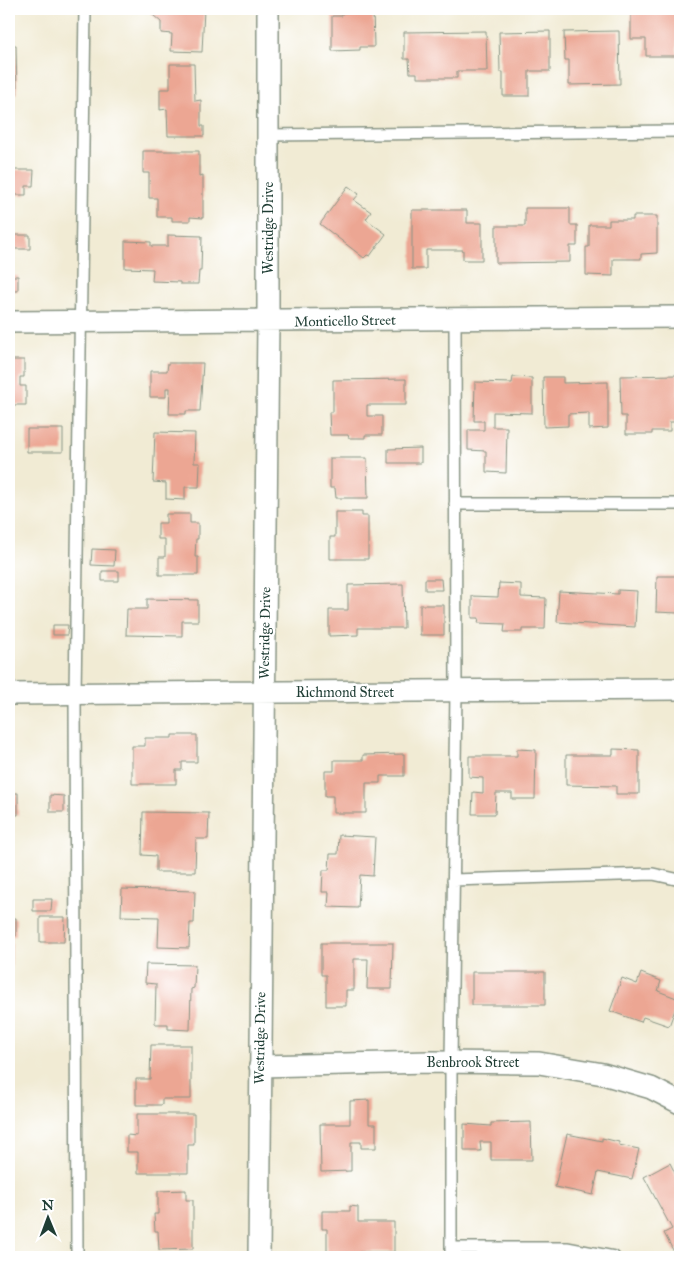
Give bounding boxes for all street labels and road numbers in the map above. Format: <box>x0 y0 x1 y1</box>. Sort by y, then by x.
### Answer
street label: Westridge Drive <box>260 182 277 274</box>
street label: Monticello Street <box>294 312 396 330</box>
street label: Westridge Drive <box>256 586 274 679</box>
street label: Richmond Street <box>296 684 394 701</box>
street label: Westridge Drive <box>251 991 269 1084</box>
street label: Benbrook Street <box>426 1054 520 1071</box>

